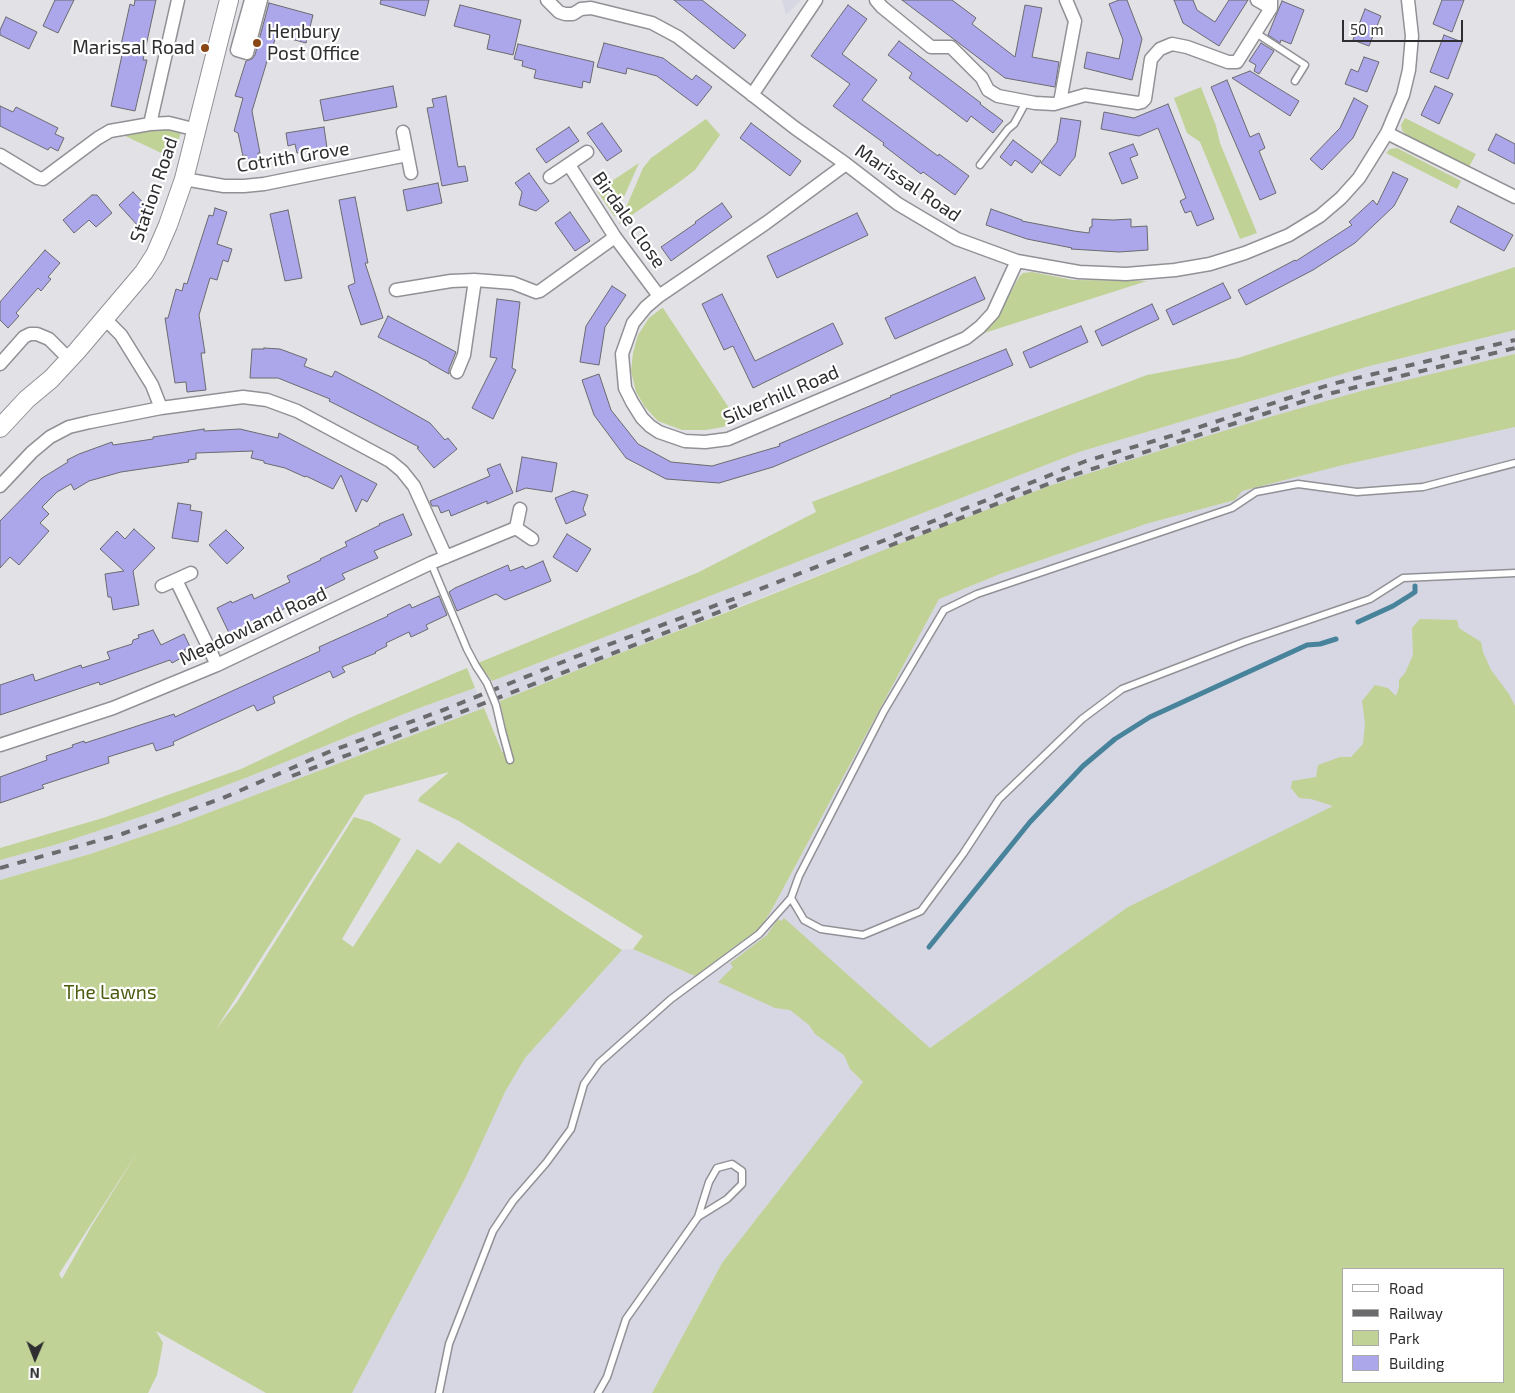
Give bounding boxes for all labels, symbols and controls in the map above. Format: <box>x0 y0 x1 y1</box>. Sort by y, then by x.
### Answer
scale bar <box>1345 10 1466 42</box>
text: 50 m <box>1350 20 1384 38</box>
place label: Henbury Post Office <box>267 21 360 65</box>
place label: Marissal Road <box>72 37 195 59</box>
marker: Henbury Post Office <box>251 37 263 49</box>
marker: Marissal Road <box>199 42 211 54</box>
street label: Station Road <box>125 134 183 246</box>
street label: Cotrith Grove <box>235 137 351 177</box>
street label: Marissal Road <box>851 139 965 227</box>
street label: Birdale Close <box>587 167 671 273</box>
street label: Silverhill Road <box>720 360 842 430</box>
street label: Meadowland Road <box>175 582 331 670</box>
park label: The Lawns <box>63 982 157 1004</box>
legend <box>1342 1268 1505 1383</box>
text: Road <box>1389 1279 1424 1297</box>
text: Railway <box>1389 1304 1443 1322</box>
text: Park <box>1389 1329 1420 1347</box>
north arrow <box>10 1333 60 1383</box>
text: Building <box>1389 1354 1444 1372</box>
text: N <box>30 1365 40 1382</box>

